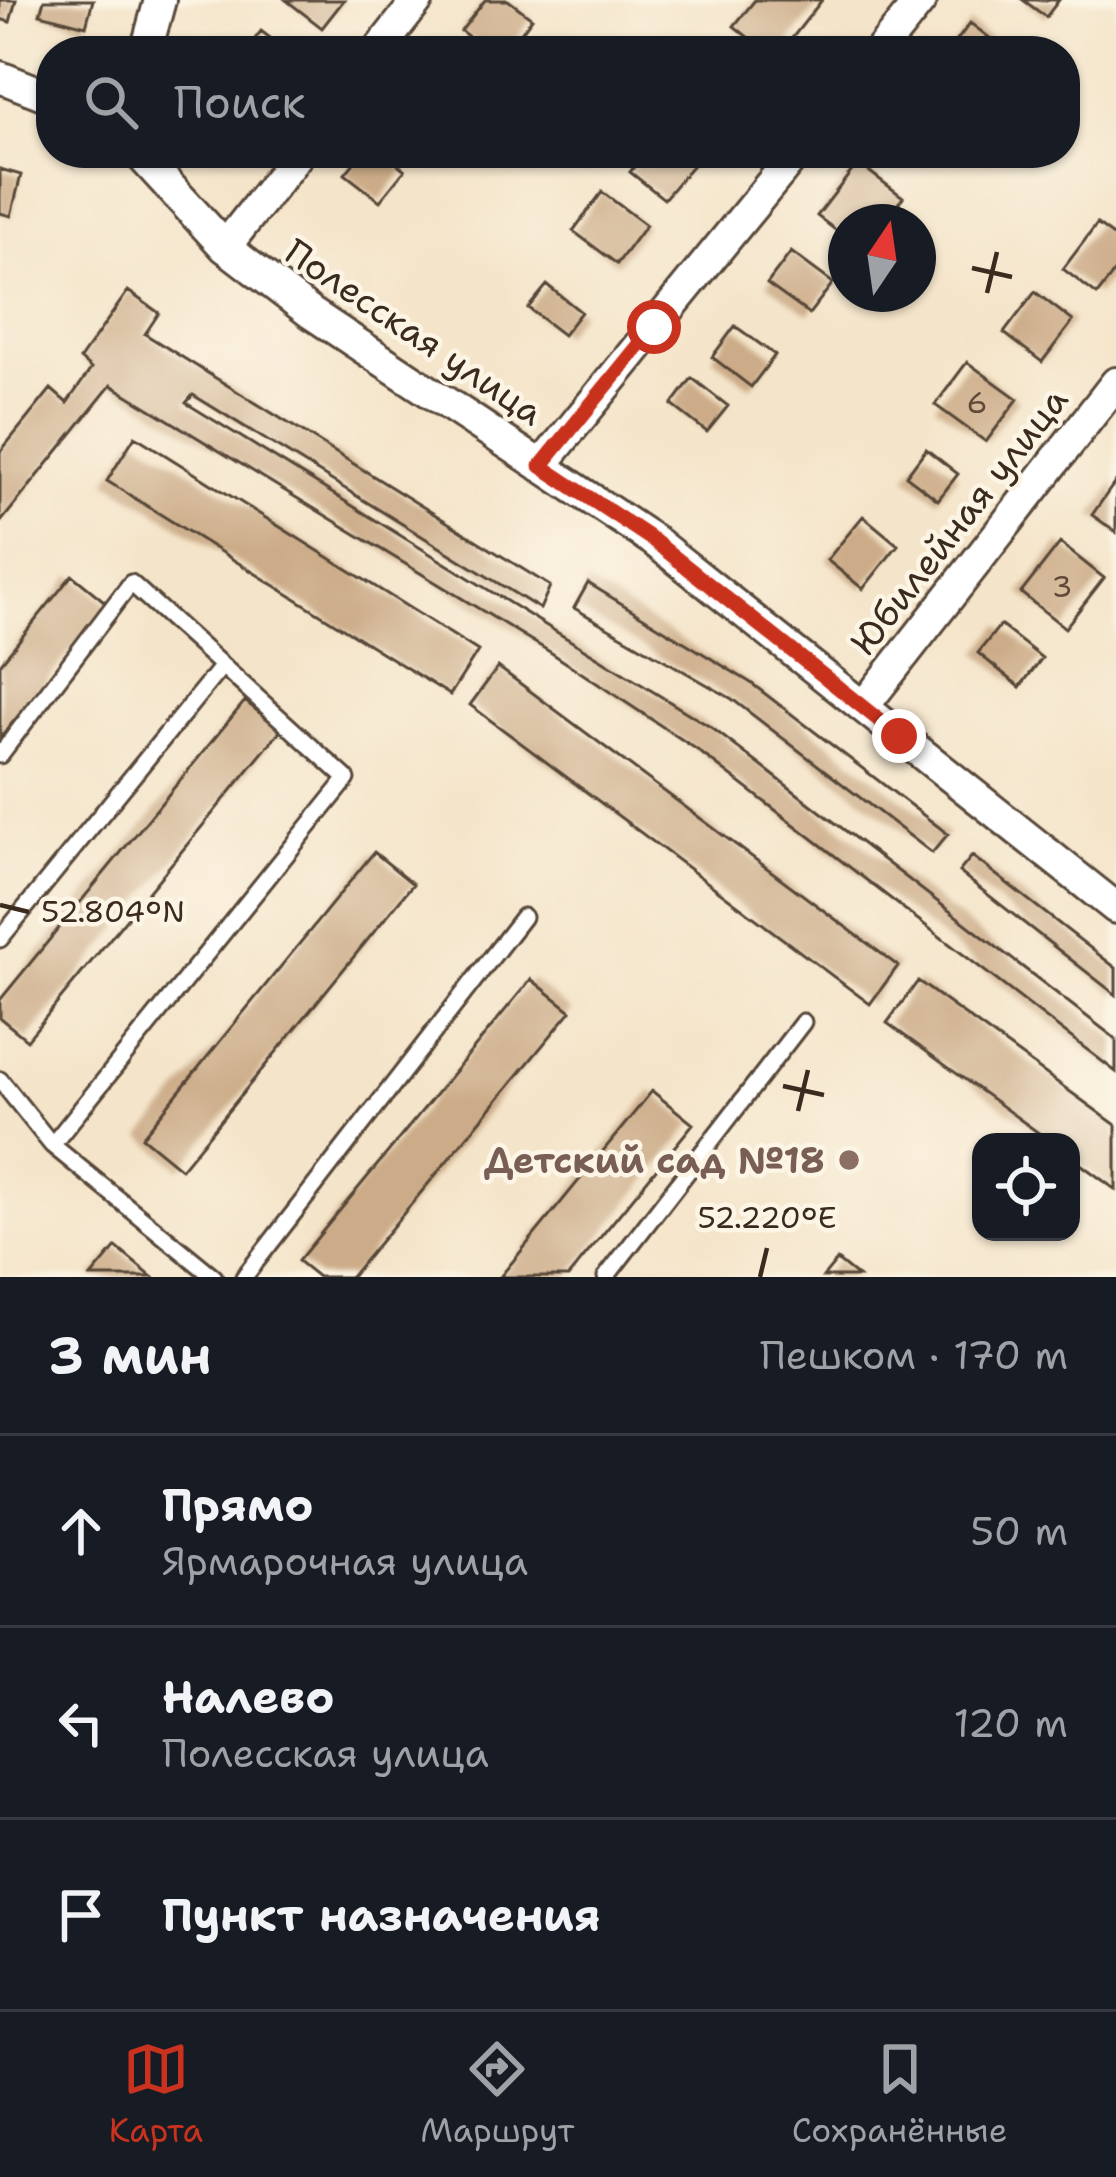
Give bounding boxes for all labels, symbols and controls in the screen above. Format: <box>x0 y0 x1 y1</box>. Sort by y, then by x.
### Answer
search box <box>36 36 1080 168</box>
icon: search <box>78 69 144 135</box>
text: Поиск <box>174 72 305 132</box>
north arrow <box>828 204 936 312</box>
street label: Полесская улица <box>275 227 553 437</box>
route start <box>627 300 681 354</box>
street label: Юбилейная улица <box>839 377 1079 665</box>
house number: 6 <box>967 382 988 423</box>
house number: 3 <box>1052 566 1073 607</box>
route end <box>872 709 926 763</box>
text: 52.804°N <box>41 891 185 932</box>
map controls <box>972 1133 1080 1241</box>
button: locate <box>972 1133 1080 1241</box>
place label: Детский сад №18 <box>484 1136 825 1185</box>
marker: Детский сад №18 <box>836 1147 862 1173</box>
text: 52.220°E <box>697 1197 837 1238</box>
text: 3 мин <box>48 1321 212 1389</box>
text: Пешком · 170 m <box>760 1329 1068 1381</box>
text: Прямо <box>162 1475 313 1535</box>
icon: ahead <box>48 1498 114 1564</box>
text: 50 m <box>970 1505 1068 1557</box>
text: Ярмарочная улица <box>162 1535 528 1587</box>
text: Налево <box>162 1667 335 1727</box>
icon: left <box>48 1690 114 1756</box>
text: 120 m <box>953 1697 1068 1749</box>
text: Полесская улица <box>162 1727 489 1779</box>
icon: arrive <box>48 1882 114 1948</box>
text: Пункт назначения <box>162 1885 601 1945</box>
tab: Карта <box>109 2036 203 2153</box>
tab: Маршрут <box>420 2036 574 2153</box>
tab: Сохранённые <box>792 2036 1007 2153</box>

